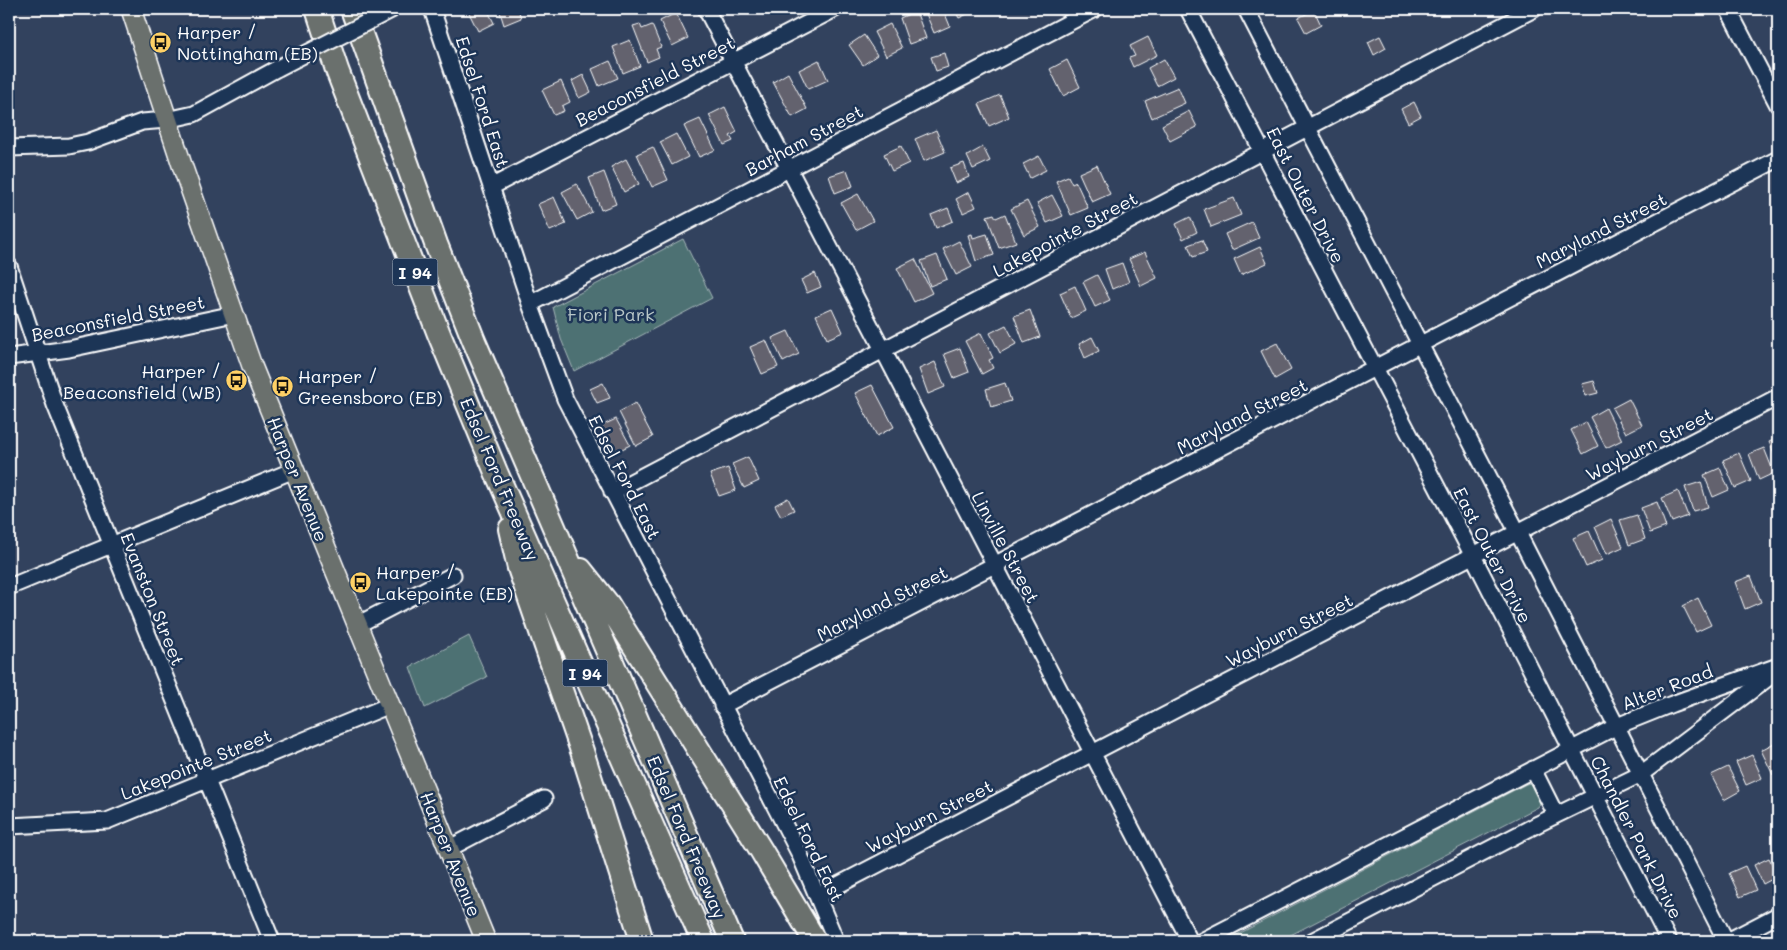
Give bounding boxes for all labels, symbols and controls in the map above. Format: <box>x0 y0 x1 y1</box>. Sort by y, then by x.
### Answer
place label: Harper / Nottingham (EB) <box>177 20 318 65</box>
bus stop icon: Harper / Nottingham (EB) <box>149 30 173 54</box>
street label: Beaconsfield Street <box>571 30 739 132</box>
street label: Edsel Ford East <box>450 33 516 171</box>
street label: Barham Street <box>741 99 867 181</box>
street label: East Outer Drive <box>1261 123 1351 267</box>
street label: Lakepointe Street <box>988 186 1142 282</box>
street label: Maryland Street <box>1531 187 1671 273</box>
road number: I 94 <box>392 258 438 286</box>
street label: Beaconsfield Street <box>29 289 207 347</box>
park label: Fiori Park <box>567 302 655 326</box>
place label: Harper / Beaconsfield (WB) <box>63 359 221 404</box>
place label: Harper / Greensboro (EB) <box>298 364 443 409</box>
bus stop icon: Harper / Beaconsfield (WB) <box>225 369 249 393</box>
street label: Maryland Street <box>1172 373 1312 459</box>
bus stop icon: Harper / Greensboro (EB) <box>270 374 294 398</box>
street label: Edsel Ford Freeway <box>455 394 545 564</box>
street label: Wayburn Street <box>1581 402 1717 486</box>
street label: Edsel Ford East <box>583 410 667 544</box>
street label: Harper Avenue <box>262 413 334 545</box>
street label: East Outer Drive <box>1448 483 1538 627</box>
street label: Linville Street <box>966 487 1046 607</box>
street label: Evanston Street <box>115 529 191 669</box>
place label: Harper / Lakepointe (EB) <box>376 560 513 605</box>
street label: Maryland Street <box>812 560 952 646</box>
bus stop icon: Harper / Lakepointe (EB) <box>348 570 372 594</box>
street label: Wayburn Street <box>1221 588 1357 672</box>
street label: Alter Road <box>1618 659 1716 715</box>
road number: I 94 <box>562 660 608 686</box>
street label: Lakepointe Street <box>117 723 275 805</box>
street label: Chandler Park Drive <box>1585 751 1689 923</box>
street label: Edsel Ford Freeway <box>642 752 732 922</box>
street label: Edsel Ford East <box>768 772 850 906</box>
street label: Wayburn Street <box>861 774 997 858</box>
street label: Harper Avenue <box>415 788 487 920</box>

